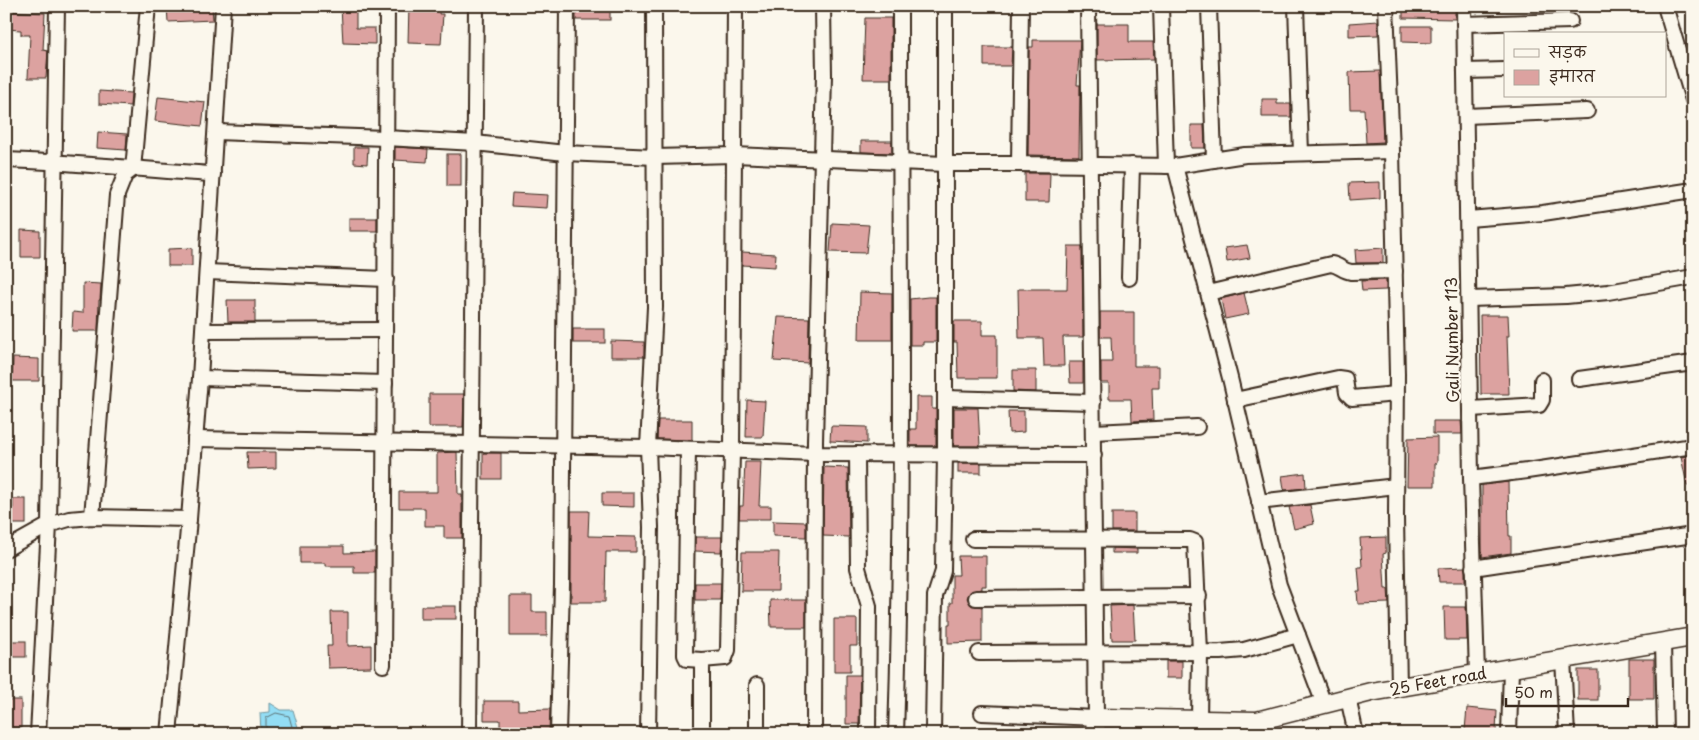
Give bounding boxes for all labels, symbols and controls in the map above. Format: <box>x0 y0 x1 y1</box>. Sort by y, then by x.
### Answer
legend <box>1504 32 1666 98</box>
text: सड़क <box>1548 40 1587 63</box>
text: इमारत <box>1549 64 1596 87</box>
street label: Gali Number 113 <box>1438 277 1464 403</box>
street label: 25 Feet road <box>1387 660 1488 700</box>
scale bar <box>1506 675 1629 707</box>
text: 50 m <box>1514 680 1553 703</box>

